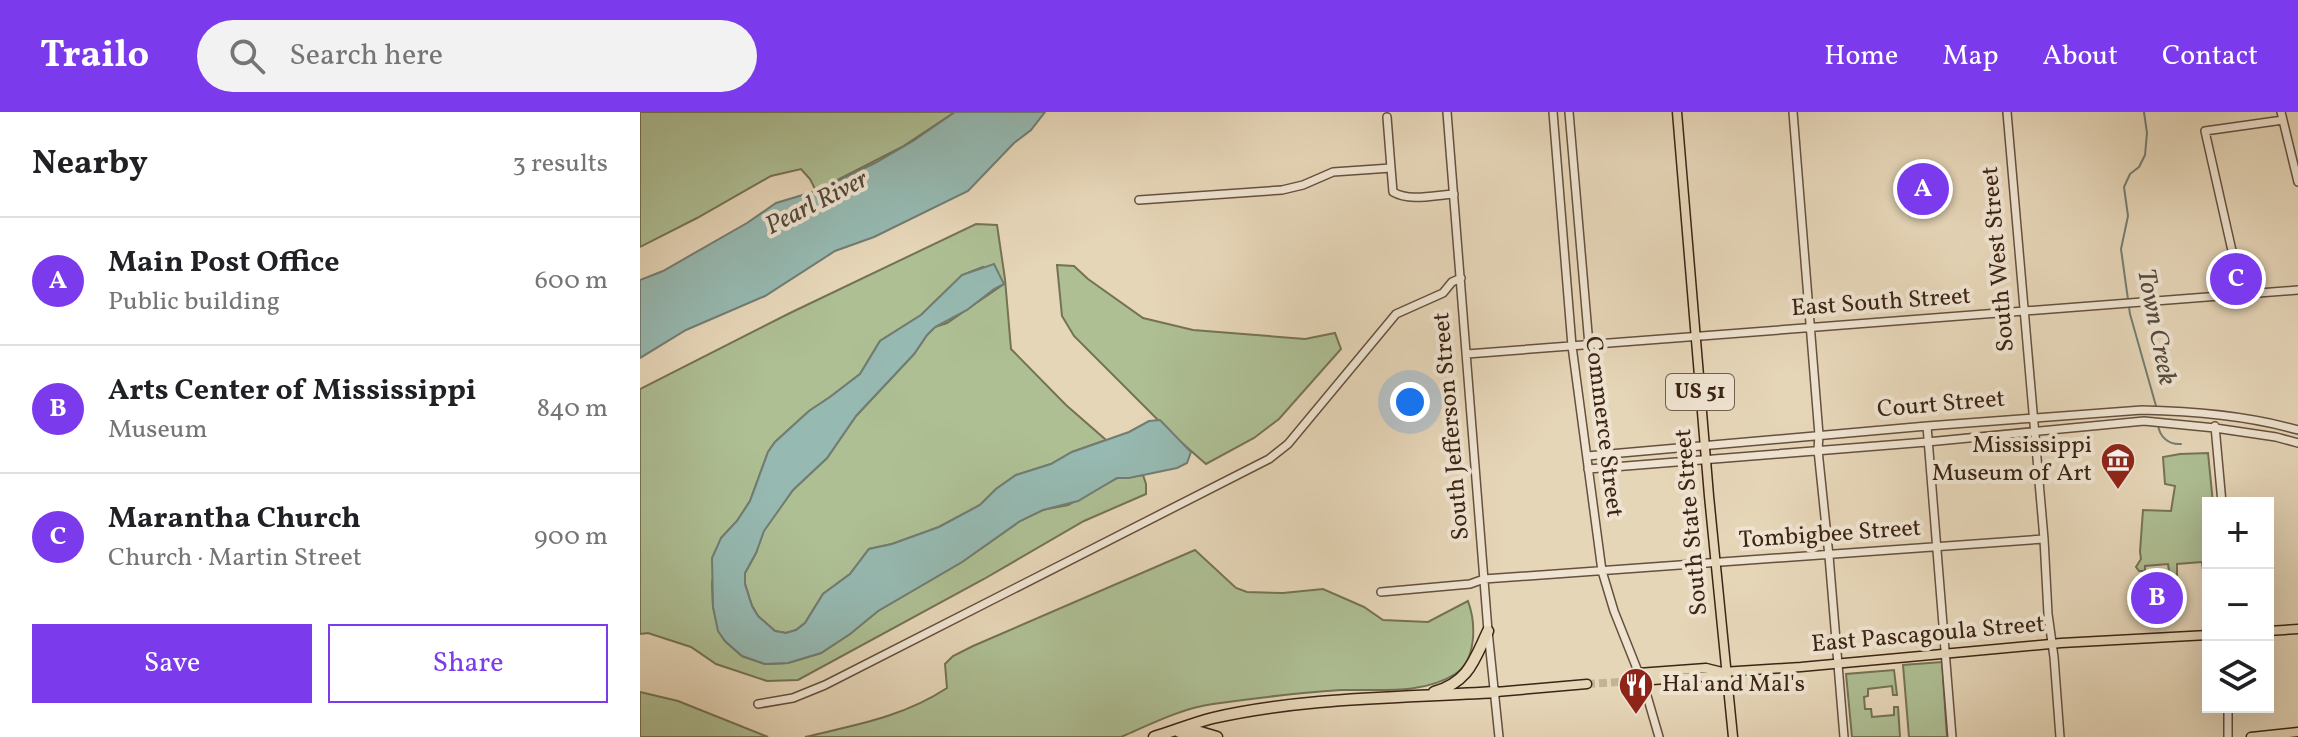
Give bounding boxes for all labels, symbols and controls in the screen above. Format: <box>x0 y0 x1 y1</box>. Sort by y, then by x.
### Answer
search box <box>197 20 757 92</box>
text: Trailo <box>40 30 149 83</box>
icon: search <box>225 34 269 78</box>
text: Search here <box>289 35 443 77</box>
text: Home <box>1824 37 1898 76</box>
text: Map <box>1942 37 1998 76</box>
text: About <box>2042 37 2118 76</box>
text: Contact <box>2162 37 2258 76</box>
text: Nearby <box>32 141 148 188</box>
text: 3 results <box>512 146 608 182</box>
pin: A <box>1897 159 1949 219</box>
water label: Pearl River <box>759 162 875 244</box>
street label: South West Street <box>1974 165 2024 353</box>
text: Main Post Office <box>108 242 340 284</box>
pin: C <box>2210 249 2262 309</box>
text: A <box>49 263 67 299</box>
text: 600 m <box>535 263 608 299</box>
water label: Town Creek <box>2127 266 2185 388</box>
street label: East South Street <box>1790 280 1972 326</box>
text: Public building <box>108 284 280 320</box>
street label: South Jefferson Street <box>1425 311 1479 541</box>
street label: Commerce Street <box>1575 335 1631 519</box>
text: Arts Center of Mississippi <box>108 370 476 412</box>
road number: US 51 <box>1666 374 1734 410</box>
your location <box>1390 382 1430 422</box>
street label: Court Street <box>1876 382 2006 428</box>
text: B <box>49 391 67 427</box>
text: 840 m <box>537 391 608 427</box>
text: Museum <box>108 412 207 448</box>
street label: South State Street <box>1667 427 1717 617</box>
place label: Mississippi Museum of Art <box>1932 429 2092 491</box>
museum icon: Mississippi Museum of Art <box>2099 441 2137 491</box>
map controls <box>2202 497 2274 713</box>
button: + <box>2202 497 2274 569</box>
text: Marantha Church <box>108 498 361 540</box>
street label: Tombigbee Street <box>1738 512 1922 558</box>
text: C <box>50 519 66 555</box>
text: 900 m <box>534 519 608 555</box>
text: Church · Martin Street <box>108 540 362 576</box>
pin: B <box>2131 568 2183 628</box>
button: − <box>2202 569 2274 641</box>
street label: East Pascagoula Street <box>1810 608 2046 662</box>
button: Save <box>32 624 312 703</box>
button: Share <box>328 624 608 703</box>
button: layers <box>2202 641 2274 713</box>
restaurant icon: Hal and Mal's <box>1617 666 1655 716</box>
place label: Hal and Mal's <box>1662 668 1805 702</box>

